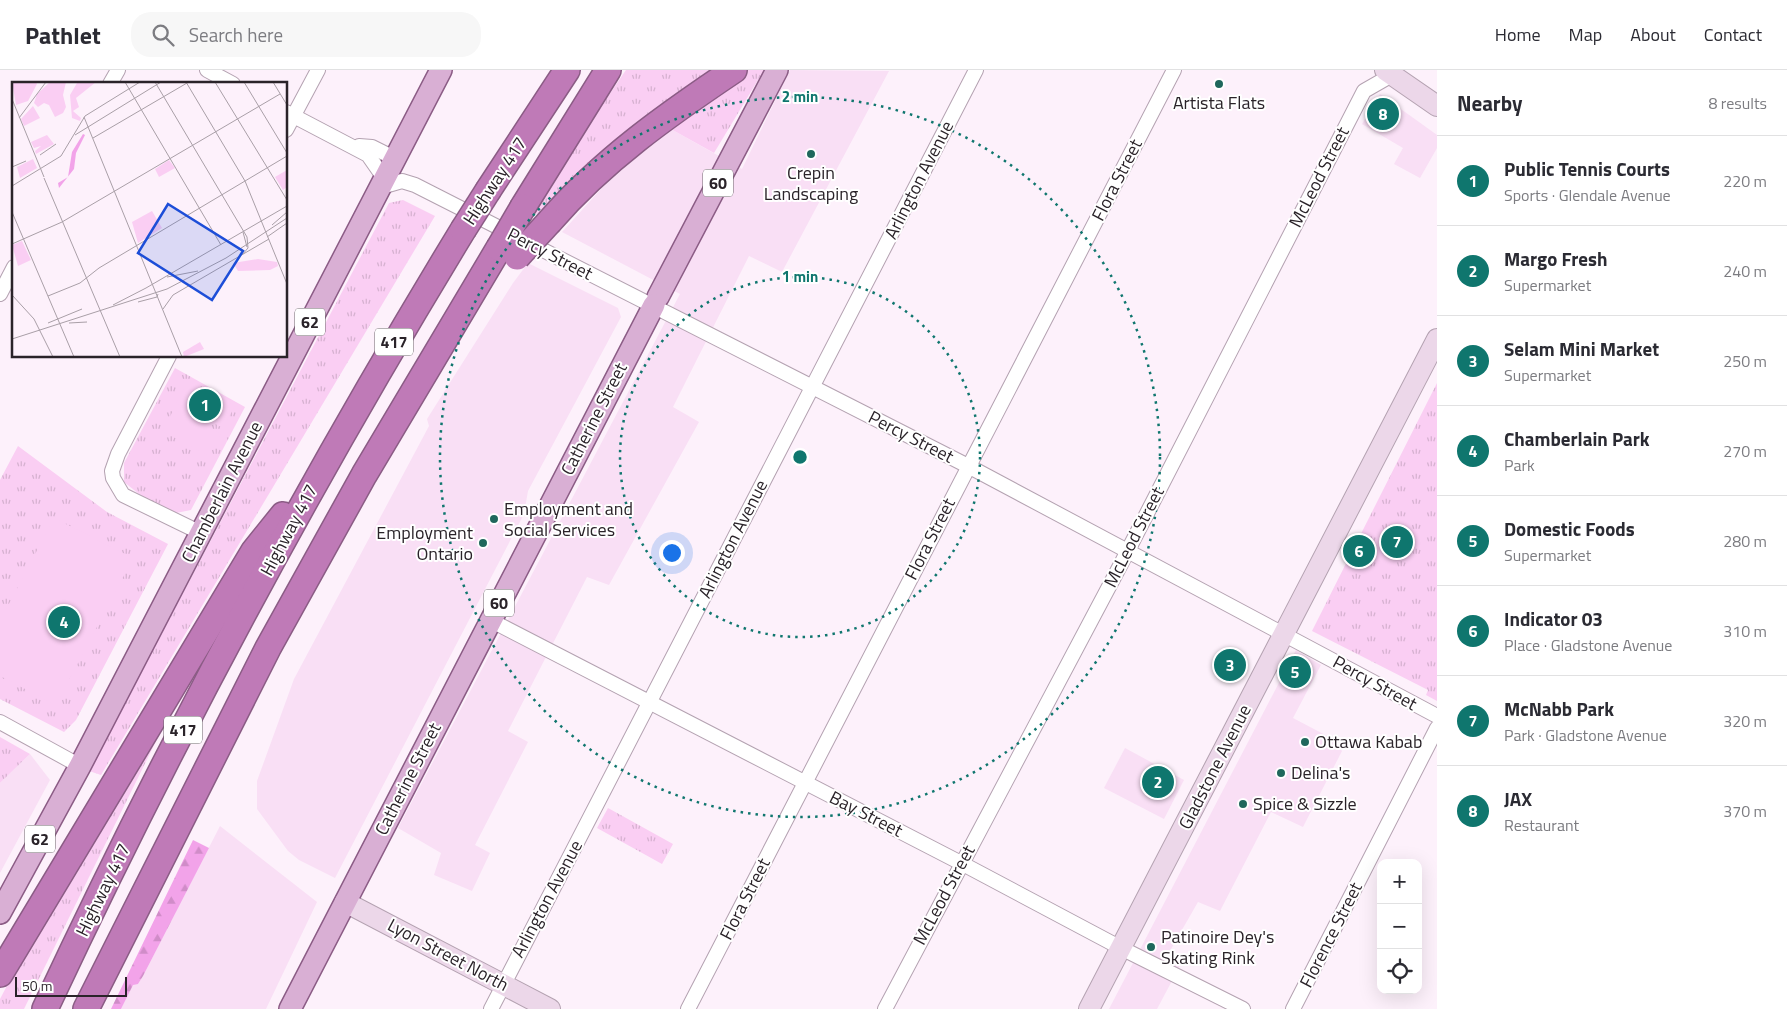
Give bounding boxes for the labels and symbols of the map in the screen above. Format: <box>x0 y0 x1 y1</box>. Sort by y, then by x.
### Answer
marker: Artista Flats <box>1213 78 1225 90</box>
inset map <box>12 82 288 358</box>
text: 2 min <box>782 85 818 108</box>
place label: Artista Flats <box>1173 89 1265 116</box>
pin: 8 <box>1367 95 1399 133</box>
street label: Arlington Avenue <box>877 116 960 244</box>
street label: McLeod Street <box>1282 121 1356 232</box>
street label: Highway 417 <box>456 131 533 230</box>
street label: Flora Street <box>1084 134 1149 225</box>
marker: Crepin Landscaping <box>805 148 817 160</box>
place label: Crepin Landscaping <box>764 159 858 207</box>
road number: 60 <box>703 170 733 196</box>
street label: Percy Street <box>503 220 598 287</box>
text: 1 min <box>782 265 818 288</box>
road number: 62 <box>295 308 325 336</box>
road number: 417 <box>375 328 413 356</box>
street label: Catherine Street <box>554 357 634 480</box>
pin: 1 <box>189 386 221 424</box>
street label: Percy Street <box>864 403 959 470</box>
street label: Chamberlain Avenue <box>174 416 269 567</box>
centre of rings <box>791 448 809 466</box>
street label: Arlington Avenue <box>691 475 774 603</box>
street label: Highway 417 <box>253 479 324 580</box>
street label: McLeod Street <box>1097 481 1171 592</box>
street label: Flora Street <box>897 493 962 584</box>
place label: Employment and Social Services <box>504 495 633 543</box>
marker: Employment and Social Services <box>488 513 500 525</box>
place label: Employment Ontario <box>376 519 474 567</box>
pin: 7 <box>1381 523 1413 561</box>
pin: 6 <box>1343 532 1375 570</box>
marker: Employment Ontario <box>477 537 489 549</box>
your location <box>659 540 685 566</box>
road number: 60 <box>484 590 514 616</box>
pin: 4 <box>48 603 80 641</box>
pin: 3 <box>1214 646 1246 684</box>
street label: Percy Street <box>1328 648 1423 717</box>
pin: 5 <box>1279 653 1311 691</box>
street label: Gladstone Avenue <box>1171 700 1258 834</box>
road number: 417 <box>164 716 202 744</box>
street label: Catherine Street <box>368 717 448 840</box>
place label: Ottawa Kabab <box>1315 728 1422 755</box>
marker: Ottawa Kabab <box>1299 736 1311 748</box>
place label: Delina's <box>1291 759 1350 786</box>
pin: 2 <box>1142 763 1174 801</box>
marker: Delina's <box>1275 767 1287 779</box>
street label: Bay Street <box>825 784 908 844</box>
place label: Spice & Sizzle <box>1253 790 1357 817</box>
marker: Spice & Sizzle <box>1237 798 1249 810</box>
road number: 62 <box>25 826 55 852</box>
street label: Arlington Avenue <box>504 835 589 962</box>
street label: Highway 417 <box>68 839 137 941</box>
street label: McLeod Street <box>906 839 982 950</box>
street label: Flora Street <box>712 853 777 944</box>
street label: Florence Street <box>1292 877 1369 992</box>
street label: Lyon Street North <box>383 911 514 998</box>
place label: Patinoire Dey's Skating Rink <box>1161 923 1274 971</box>
marker: Patinoire Dey's Skating Rink <box>1145 941 1157 953</box>
scale bar <box>15 974 128 997</box>

